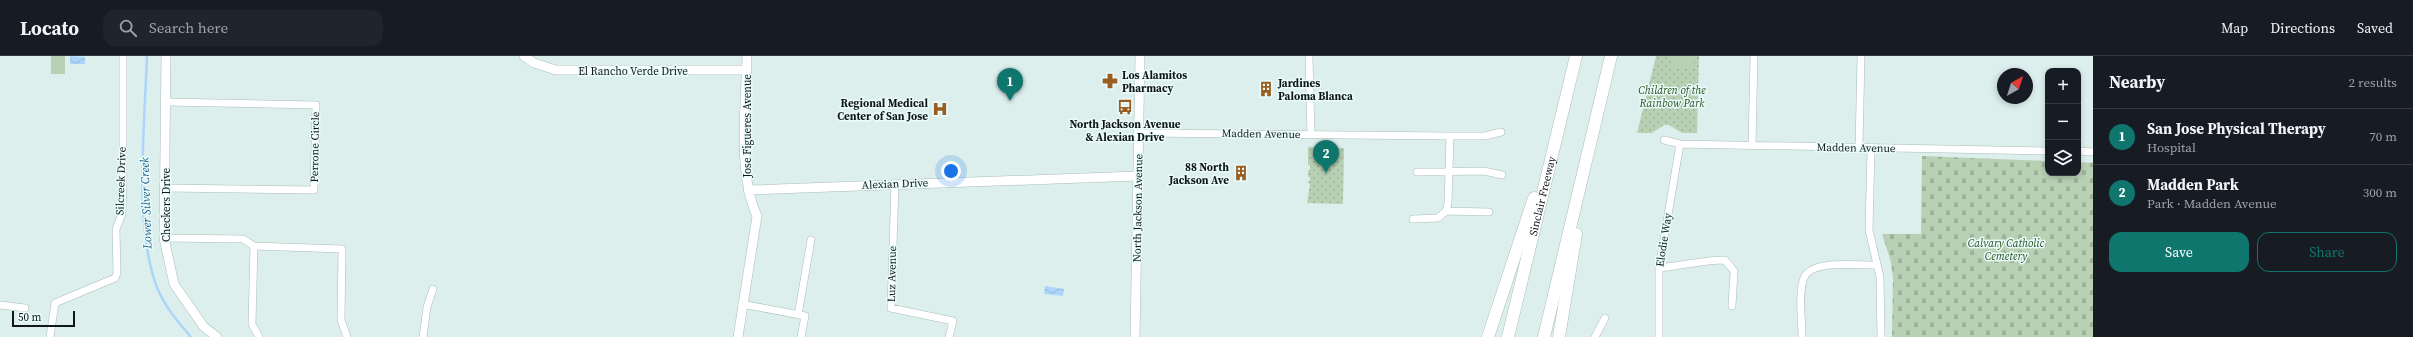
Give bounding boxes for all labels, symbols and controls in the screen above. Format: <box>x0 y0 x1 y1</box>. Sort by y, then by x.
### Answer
search box <box>103 10 383 46</box>
text: Locato <box>20 15 79 41</box>
icon: search <box>117 17 139 39</box>
text: Search here <box>149 17 228 38</box>
text: Map <box>2221 18 2248 38</box>
text: Directions <box>2270 18 2335 38</box>
text: Saved <box>2357 18 2393 38</box>
street label: El Rancho Verde Drive <box>578 64 688 79</box>
pin: 1 <box>997 68 1023 101</box>
place label: Los Alamitos Pharmacy <box>1122 68 1187 96</box>
north arrow <box>1997 68 2033 104</box>
map controls <box>2045 68 2081 176</box>
button: + <box>2045 68 2081 104</box>
text: Nearby <box>2109 70 2165 94</box>
pharmacy icon: Los Alamitos Pharmacy <box>1101 72 1119 90</box>
street label: Jose Figueres Avenue <box>740 74 755 179</box>
text: 2 results <box>2349 74 2397 91</box>
place label: Jardines Paloma Blanca <box>1277 76 1353 104</box>
building icon: Jardines Paloma Blanca <box>1257 80 1275 98</box>
park label: Children of the Rainbow Park <box>1638 83 1706 111</box>
place label: Regional Medical Center of San Jose <box>837 96 928 124</box>
bus stop icon: North Jackson Avenue & Alexian Drive <box>1116 98 1134 116</box>
hospital icon: Regional Medical Center of San Jose <box>931 100 949 118</box>
button: − <box>2045 104 2081 140</box>
street label: Perrone Circle <box>307 111 323 183</box>
place label: North Jackson Avenue & Alexian Drive <box>1069 117 1181 145</box>
text: San Jose Physical Therapy <box>2147 118 2326 139</box>
street label: Madden Avenue <box>1222 126 1301 142</box>
text: 1 <box>2118 128 2126 145</box>
text: 70 m <box>2369 128 2397 145</box>
text: Hospital <box>2147 139 2196 156</box>
pin: 2 <box>1313 140 1339 173</box>
street label: Madden Avenue <box>1817 140 1896 156</box>
button: layers <box>2045 140 2081 176</box>
street label: Silcreek Drive <box>112 146 130 215</box>
street label: North Jackson Avenue <box>1130 153 1146 262</box>
street label: Sinclair Freeway <box>1525 154 1559 237</box>
water label: Lower Silver Creek <box>136 157 156 250</box>
place label: 88 North Jackson Ave <box>1168 160 1229 188</box>
your location <box>941 161 961 181</box>
building icon: 88 North Jackson Ave <box>1232 164 1250 182</box>
street label: Checkers Drive <box>159 168 174 242</box>
text: Madden Park <box>2147 174 2239 195</box>
street label: Alexian Drive <box>861 175 929 193</box>
text: 2 <box>2118 184 2126 201</box>
text: 300 m <box>2363 184 2397 201</box>
text: Park · Madden Avenue <box>2147 195 2277 212</box>
street label: Elodie Way <box>1652 212 1676 268</box>
button: Save <box>2109 232 2249 272</box>
button: Share <box>2257 232 2397 272</box>
park label: Calvary Catholic Cemetery <box>1968 236 2045 264</box>
street label: Luz Avenue <box>884 245 900 302</box>
scale bar <box>12 309 75 328</box>
text: 50 m <box>18 310 41 325</box>

